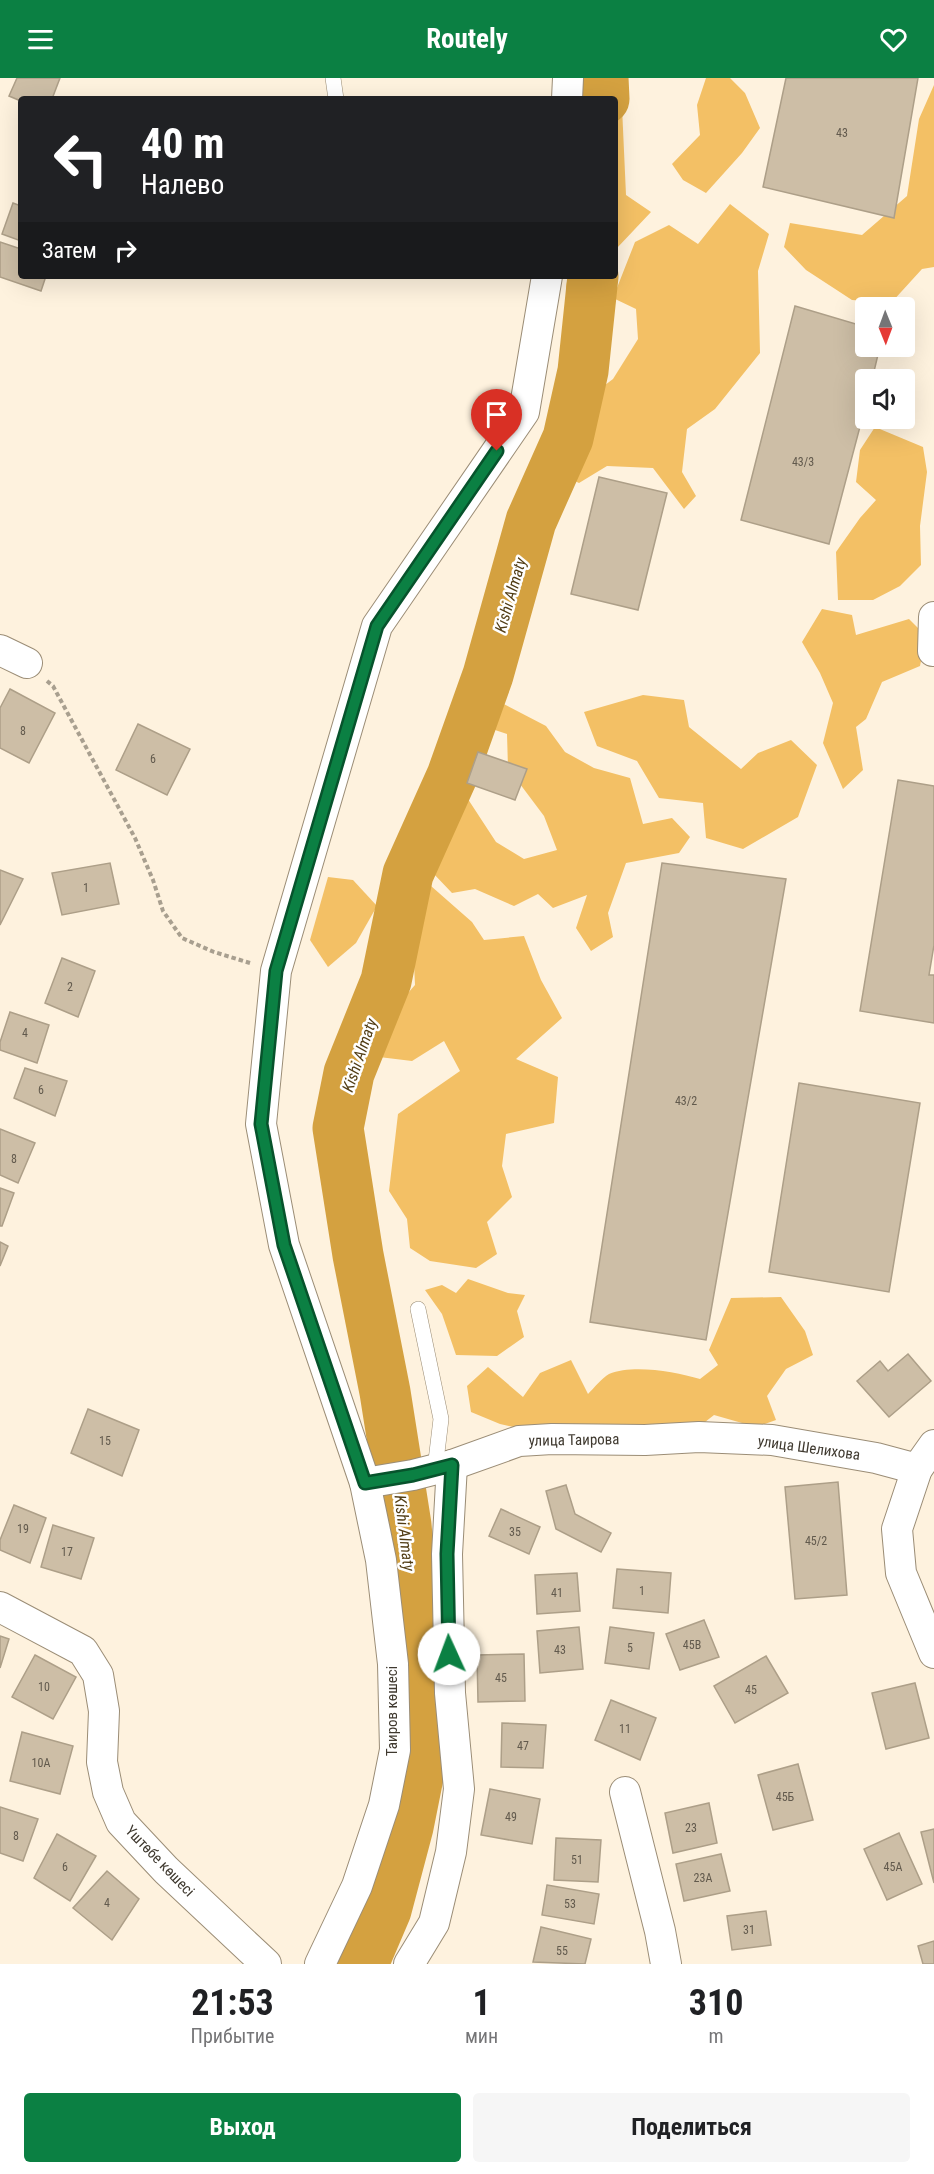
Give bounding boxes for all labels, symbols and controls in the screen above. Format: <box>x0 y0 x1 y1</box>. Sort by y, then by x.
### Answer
icon: menu <box>24 23 57 56</box>
text: Routely <box>426 23 508 55</box>
icon: heart <box>877 23 910 56</box>
text: 40 m <box>141 119 224 168</box>
icon: left <box>42 120 120 198</box>
house number: 43 <box>836 126 848 140</box>
text: Налево <box>141 169 224 201</box>
icon: right <box>109 234 142 267</box>
text: Затем <box>42 238 97 263</box>
north arrow <box>855 297 915 357</box>
map controls <box>855 297 915 429</box>
button: sound <box>855 369 915 429</box>
pin <box>471 389 522 451</box>
icon: arrive <box>480 398 513 431</box>
house number: 43/3 <box>792 455 814 469</box>
water label: Kіshі Almaty <box>491 555 530 635</box>
house number: 8 <box>20 724 26 738</box>
house number: 6 <box>150 752 156 766</box>
house number: 1 <box>83 881 89 895</box>
house number: 2 <box>67 980 73 994</box>
water label: Kіshі Almaty <box>338 1015 381 1094</box>
house number: 4 <box>22 1026 28 1040</box>
house number: 6 <box>38 1083 44 1097</box>
house number: 43/2 <box>675 1094 697 1108</box>
house number: 8 <box>11 1152 17 1166</box>
street label: улица Таирова <box>528 1430 620 1450</box>
street label: улица Шелихова <box>757 1432 861 1464</box>
house number: 15 <box>99 1434 111 1448</box>
water label: Kіshі Almaty <box>390 1494 419 1573</box>
house number: 19 <box>17 1522 29 1536</box>
house number: 35 <box>509 1525 521 1539</box>
house number: 45/2 <box>805 1534 827 1548</box>
house number: 17 <box>61 1545 73 1559</box>
house number: 1 <box>639 1584 645 1598</box>
house number: 41 <box>551 1586 563 1600</box>
position arrow <box>417 1622 481 1686</box>
house number: 45В <box>683 1638 701 1652</box>
house number: 5 <box>627 1641 633 1655</box>
house number: 43 <box>554 1643 566 1657</box>
street label: Таиров көшесі <box>383 1666 401 1756</box>
house number: 45 <box>495 1671 507 1685</box>
house number: 10 <box>38 1680 50 1694</box>
house number: 45 <box>745 1683 757 1697</box>
house number: 11 <box>619 1722 631 1736</box>
house number: 47 <box>517 1739 529 1753</box>
house number: 10А <box>32 1756 50 1770</box>
house number: 45Б <box>776 1790 795 1804</box>
house number: 49 <box>505 1810 517 1824</box>
house number: 23 <box>685 1821 697 1835</box>
street label: Үштөбе көшесі <box>122 1822 198 1900</box>
house number: 8 <box>13 1829 19 1843</box>
house number: 51 <box>571 1853 583 1867</box>
house number: 6 <box>62 1860 68 1874</box>
house number: 45А <box>884 1860 902 1874</box>
house number: 23А <box>694 1871 712 1885</box>
house number: 4 <box>104 1896 110 1910</box>
house number: 53 <box>564 1897 576 1911</box>
house number: 31 <box>743 1923 755 1937</box>
house number: 55 <box>556 1944 568 1958</box>
text: 21:53 <box>191 1982 274 2024</box>
text: 1 <box>472 1982 491 2024</box>
text: 310 <box>689 1982 743 2024</box>
text: Прибытие <box>191 2024 274 2048</box>
text: мин <box>465 2024 498 2048</box>
text: m <box>709 2024 724 2048</box>
button: Выход <box>24 2093 461 2162</box>
button: Поделиться <box>473 2093 910 2162</box>

